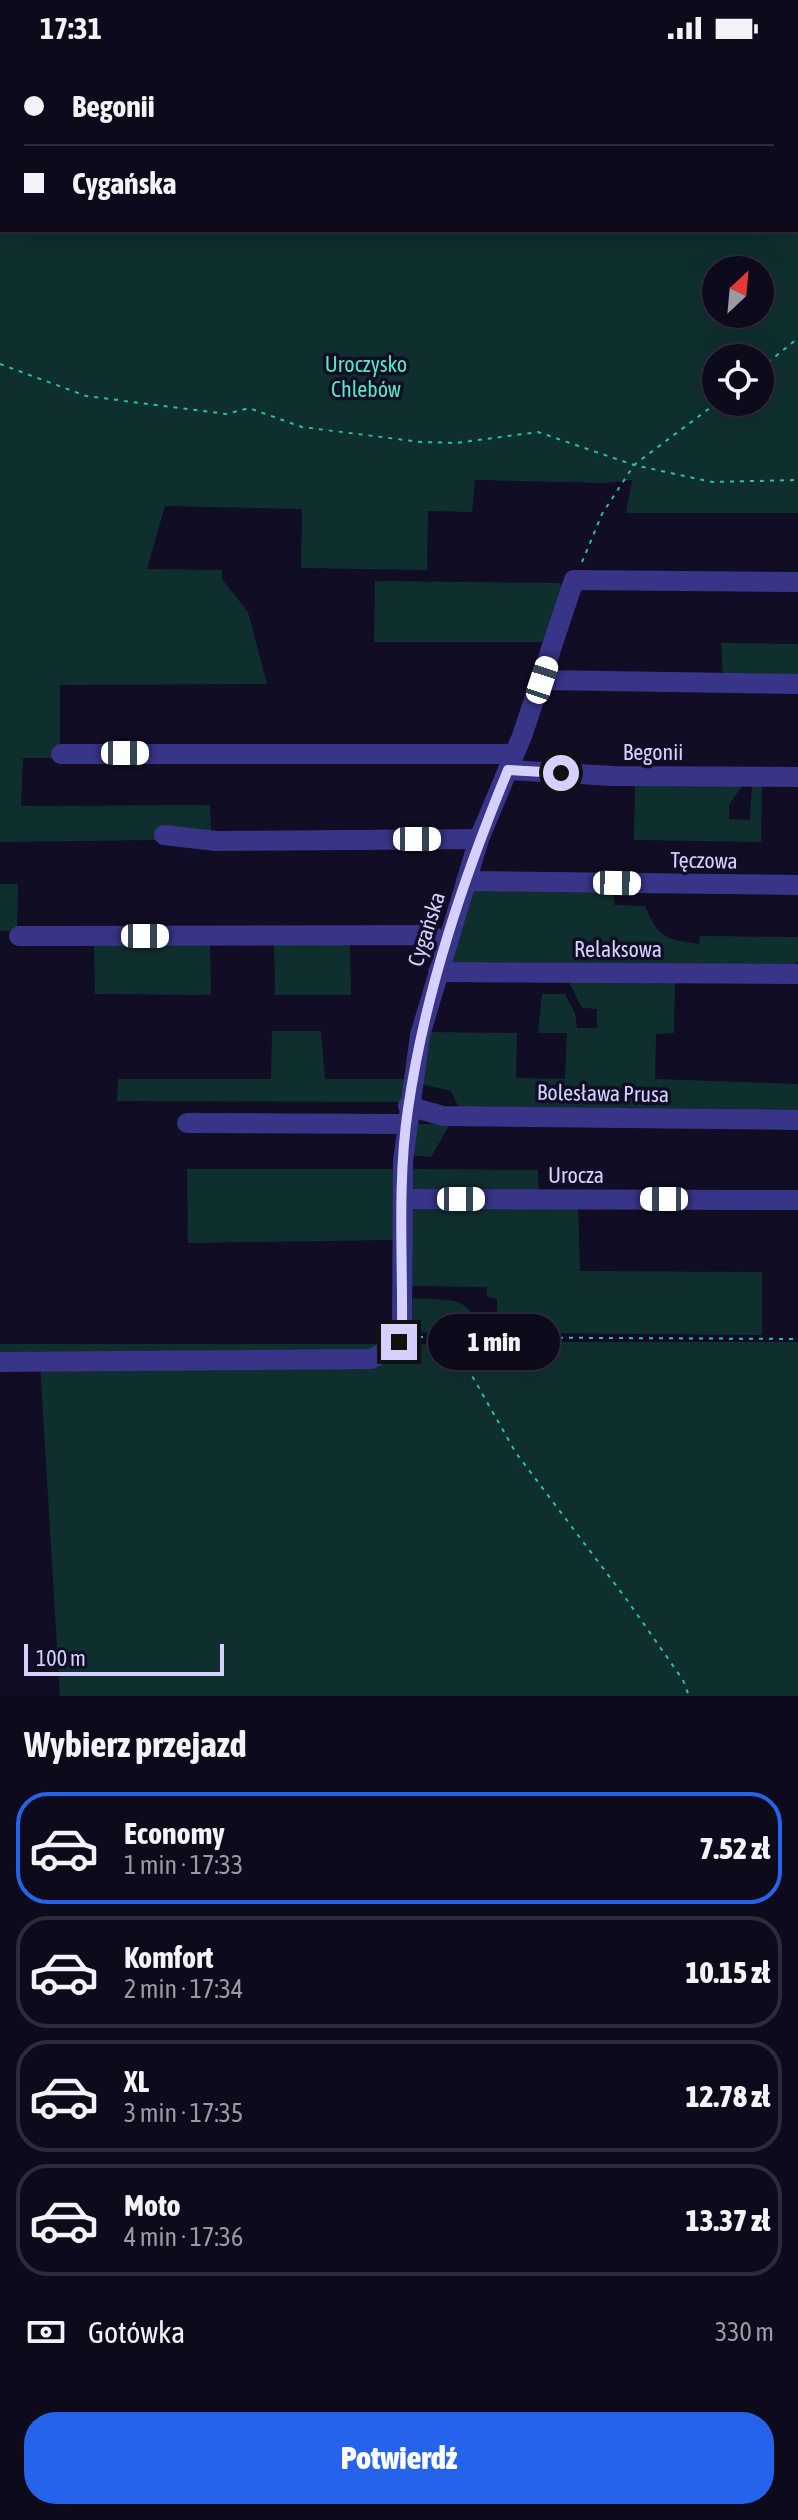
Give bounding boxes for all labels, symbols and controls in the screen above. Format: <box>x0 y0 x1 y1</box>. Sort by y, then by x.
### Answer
text: 17:31 <box>40 11 102 45</box>
text: Begonii <box>72 89 155 123</box>
text: Cygańska <box>72 166 176 200</box>
north arrow <box>702 256 774 328</box>
map controls <box>702 256 774 416</box>
button: locate <box>702 344 774 416</box>
park label: Uroczysko Chlebów <box>325 351 407 402</box>
car <box>523 653 561 707</box>
street label: Begonii <box>623 739 683 765</box>
car <box>101 741 149 765</box>
route start <box>543 755 579 791</box>
car <box>393 827 441 851</box>
street label: Tęczowa <box>670 846 738 874</box>
car <box>593 871 641 895</box>
street label: Cygańska <box>402 889 450 969</box>
car <box>121 924 169 948</box>
street label: Relaksowa <box>574 936 662 962</box>
street label: Bolesława Prusa <box>537 1079 669 1107</box>
street label: Urocza <box>548 1162 604 1188</box>
car <box>437 1187 485 1211</box>
car <box>640 1187 688 1211</box>
callout: 1 min <box>427 1314 559 1370</box>
route end <box>381 1324 417 1360</box>
text: 1 min <box>467 1327 521 1357</box>
scale bar <box>24 1640 224 1676</box>
text: 100 m <box>36 1645 86 1671</box>
text: Wybierz przejazd <box>24 1723 246 1765</box>
icon: car <box>28 1812 100 1884</box>
text: Economy <box>124 1816 225 1850</box>
text: 7.52 zł <box>700 1831 770 1865</box>
text: 1 min · 17:33 <box>124 1850 243 1880</box>
icon: car <box>28 1936 100 2008</box>
text: Komfort <box>124 1940 213 1974</box>
text: 10.15 zł <box>685 1955 770 1989</box>
text: 2 min · 17:34 <box>124 1974 243 2004</box>
icon: car <box>28 2060 100 2132</box>
text: XL <box>124 2064 149 2098</box>
text: 12.78 zł <box>685 2079 770 2113</box>
text: 3 min · 17:35 <box>124 2098 243 2128</box>
icon: car <box>28 2184 100 2256</box>
text: Moto <box>124 2188 181 2222</box>
text: 13.37 zł <box>685 2203 770 2237</box>
text: 4 min · 17:36 <box>124 2222 243 2252</box>
icon: cash <box>24 2310 68 2354</box>
text: Gotówka <box>88 2315 185 2349</box>
text: 330 m <box>715 2317 774 2347</box>
button: Potwierdź <box>24 2412 774 2504</box>

